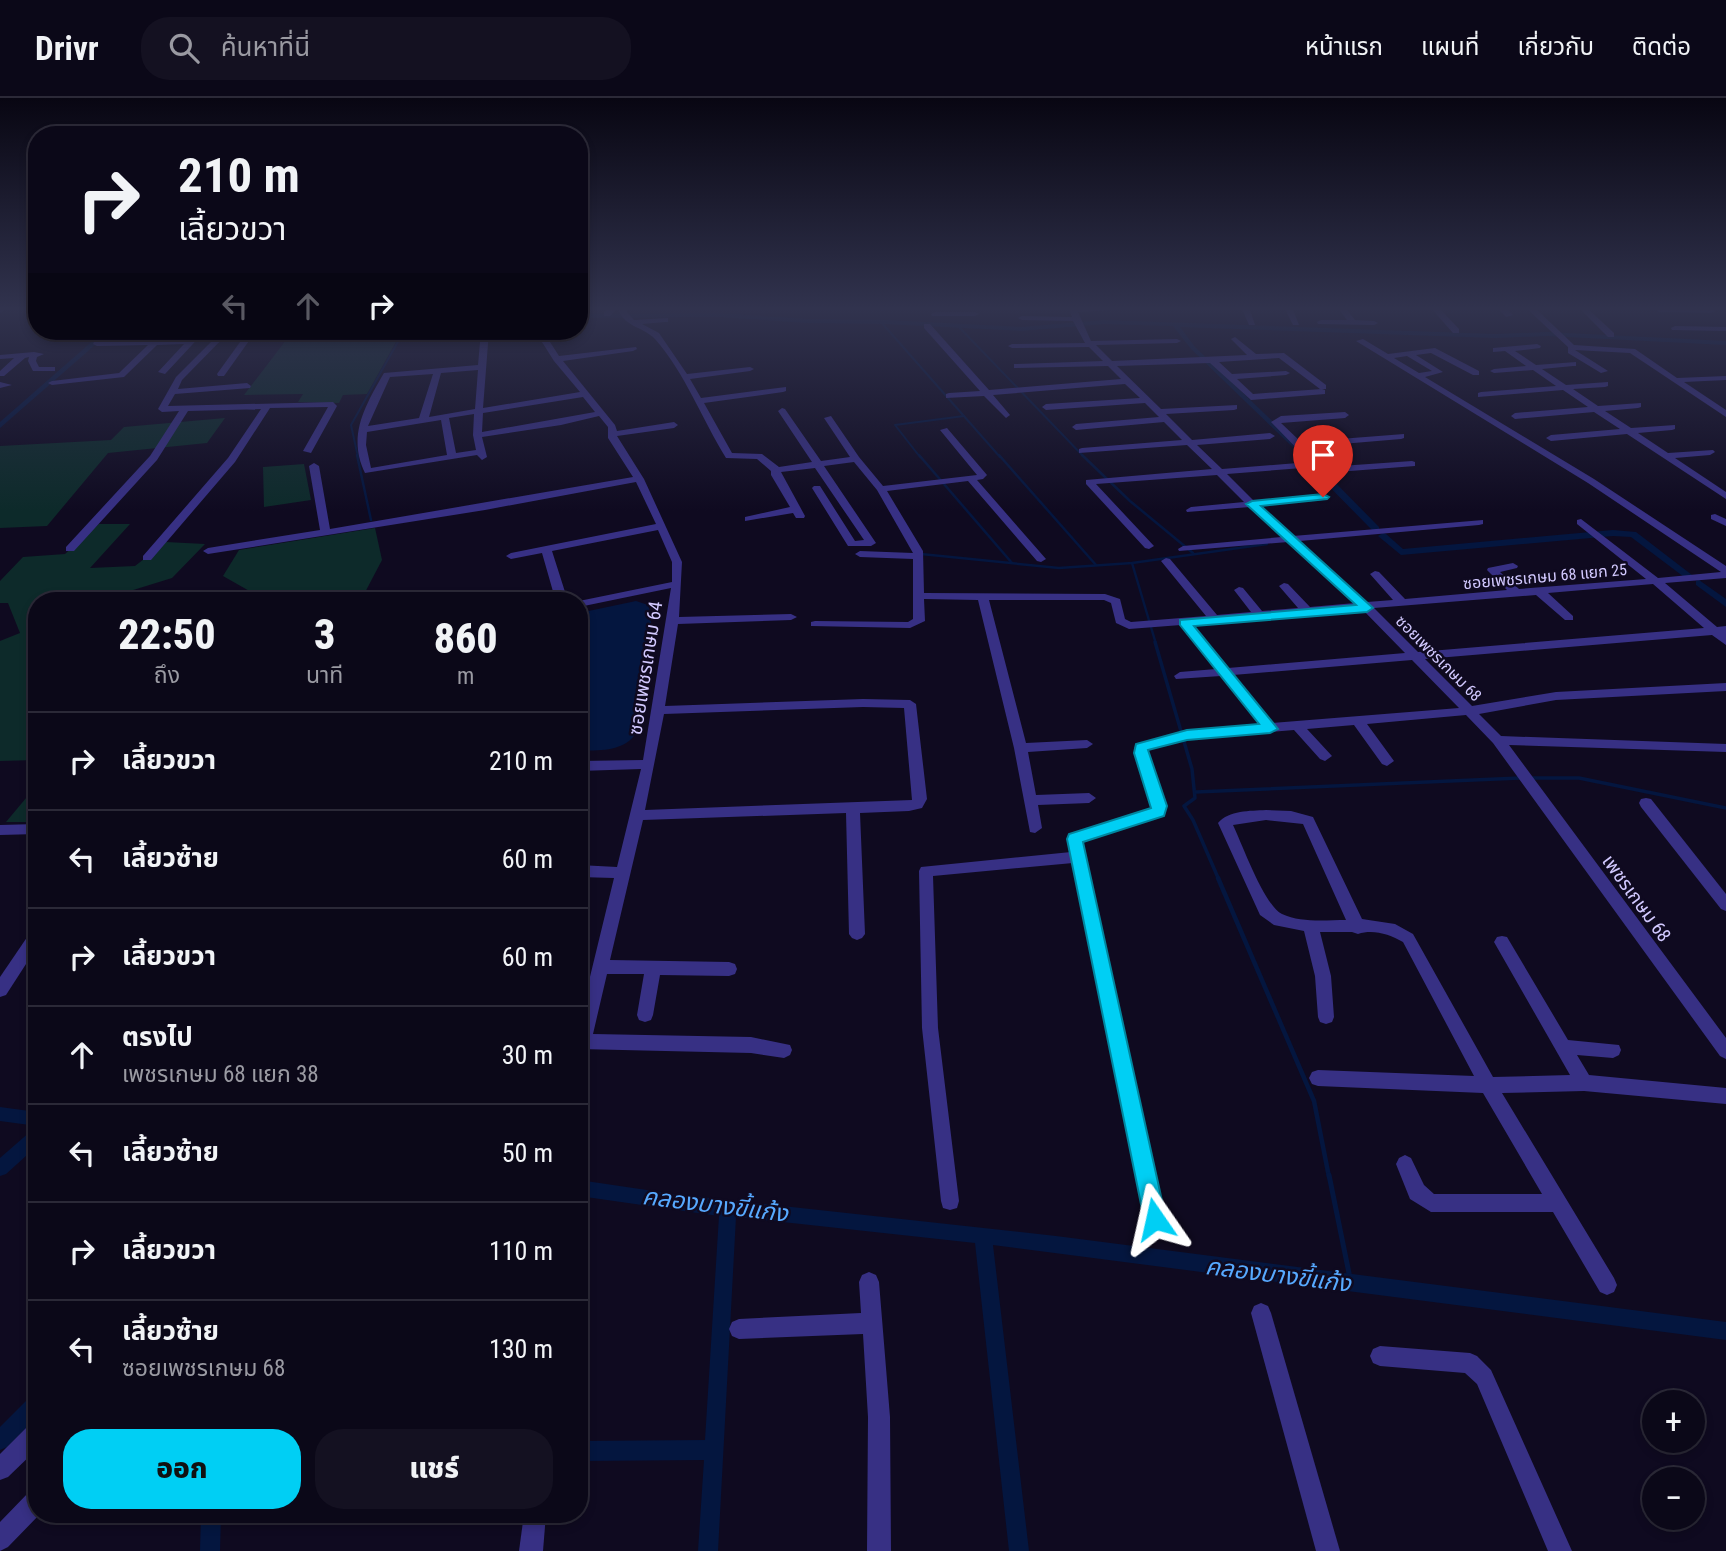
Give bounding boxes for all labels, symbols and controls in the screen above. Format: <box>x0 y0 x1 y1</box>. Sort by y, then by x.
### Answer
search box <box>141 17 631 80</box>
text: Drivr <box>35 29 99 68</box>
icon: search <box>165 29 203 67</box>
text: ค้นหาที่นี่ <box>221 32 310 62</box>
text: หน้าแรก <box>1305 33 1383 61</box>
text: แผนที่ <box>1421 33 1479 61</box>
text: เกี่ยวกับ <box>1517 33 1594 61</box>
text: ติดต่อ <box>1632 33 1691 61</box>
text: 210 m <box>178 147 300 204</box>
icon: right <box>63 154 154 245</box>
text: เลี้ยวขวา <box>178 210 286 248</box>
icon: left <box>216 287 254 325</box>
icon: ahead <box>289 287 327 325</box>
icon: right <box>362 287 400 325</box>
pin <box>1293 425 1353 497</box>
icon: arrive <box>1304 436 1342 474</box>
street label: ซอยเพชรเกษม 68 แยก 25 <box>1462 560 1628 593</box>
street label: ซอยเพชรเกษม 64 <box>624 600 667 736</box>
text: 22:50 <box>118 610 216 659</box>
text: 3 <box>314 610 335 659</box>
street label: ซอยเพชรเกษม 68 <box>1392 611 1486 705</box>
text: 860 <box>434 614 498 663</box>
text: ถึง <box>154 662 180 689</box>
text: นาที <box>306 662 343 689</box>
text: m <box>457 663 474 690</box>
icon: right <box>63 742 101 780</box>
text: เลี้ยวขวา <box>122 745 216 775</box>
text: 210 m <box>489 746 553 776</box>
icon: left <box>63 840 101 878</box>
text: เลี้ยวซ้าย <box>122 843 219 873</box>
text: 60 m <box>502 844 553 874</box>
street label: เพชรเกษม 68 <box>1597 850 1676 946</box>
icon: right <box>63 938 101 976</box>
text: เลี้ยวขวา <box>122 941 216 971</box>
text: 60 m <box>502 942 553 972</box>
text: ตรงไป <box>122 1022 193 1052</box>
icon: ahead <box>63 1036 101 1074</box>
text: 30 m <box>502 1040 553 1070</box>
text: เพชรเกษม 68 แยก 38 <box>122 1061 319 1088</box>
icon: left <box>63 1134 101 1172</box>
text: เลี้ยวซ้าย <box>122 1137 219 1167</box>
text: 50 m <box>502 1138 553 1168</box>
water label: คลองบางขี้แก้ง <box>641 1179 791 1228</box>
position arrow <box>1118 1182 1192 1256</box>
icon: right <box>63 1232 101 1270</box>
text: เลี้ยวขวา <box>122 1235 216 1265</box>
text: 110 m <box>489 1236 553 1266</box>
water label: คลองบางขี้แก้ง <box>1204 1249 1354 1298</box>
text: เลี้ยวซ้าย <box>122 1316 219 1346</box>
icon: left <box>63 1330 101 1368</box>
text: 130 m <box>489 1334 553 1364</box>
text: ซอยเพชรเกษม 68 <box>122 1355 285 1382</box>
map controls <box>1642 1390 1705 1530</box>
button: + <box>1642 1390 1705 1453</box>
button: ออก <box>63 1429 301 1509</box>
button: แชร์ <box>315 1429 553 1509</box>
button: − <box>1642 1467 1705 1530</box>

